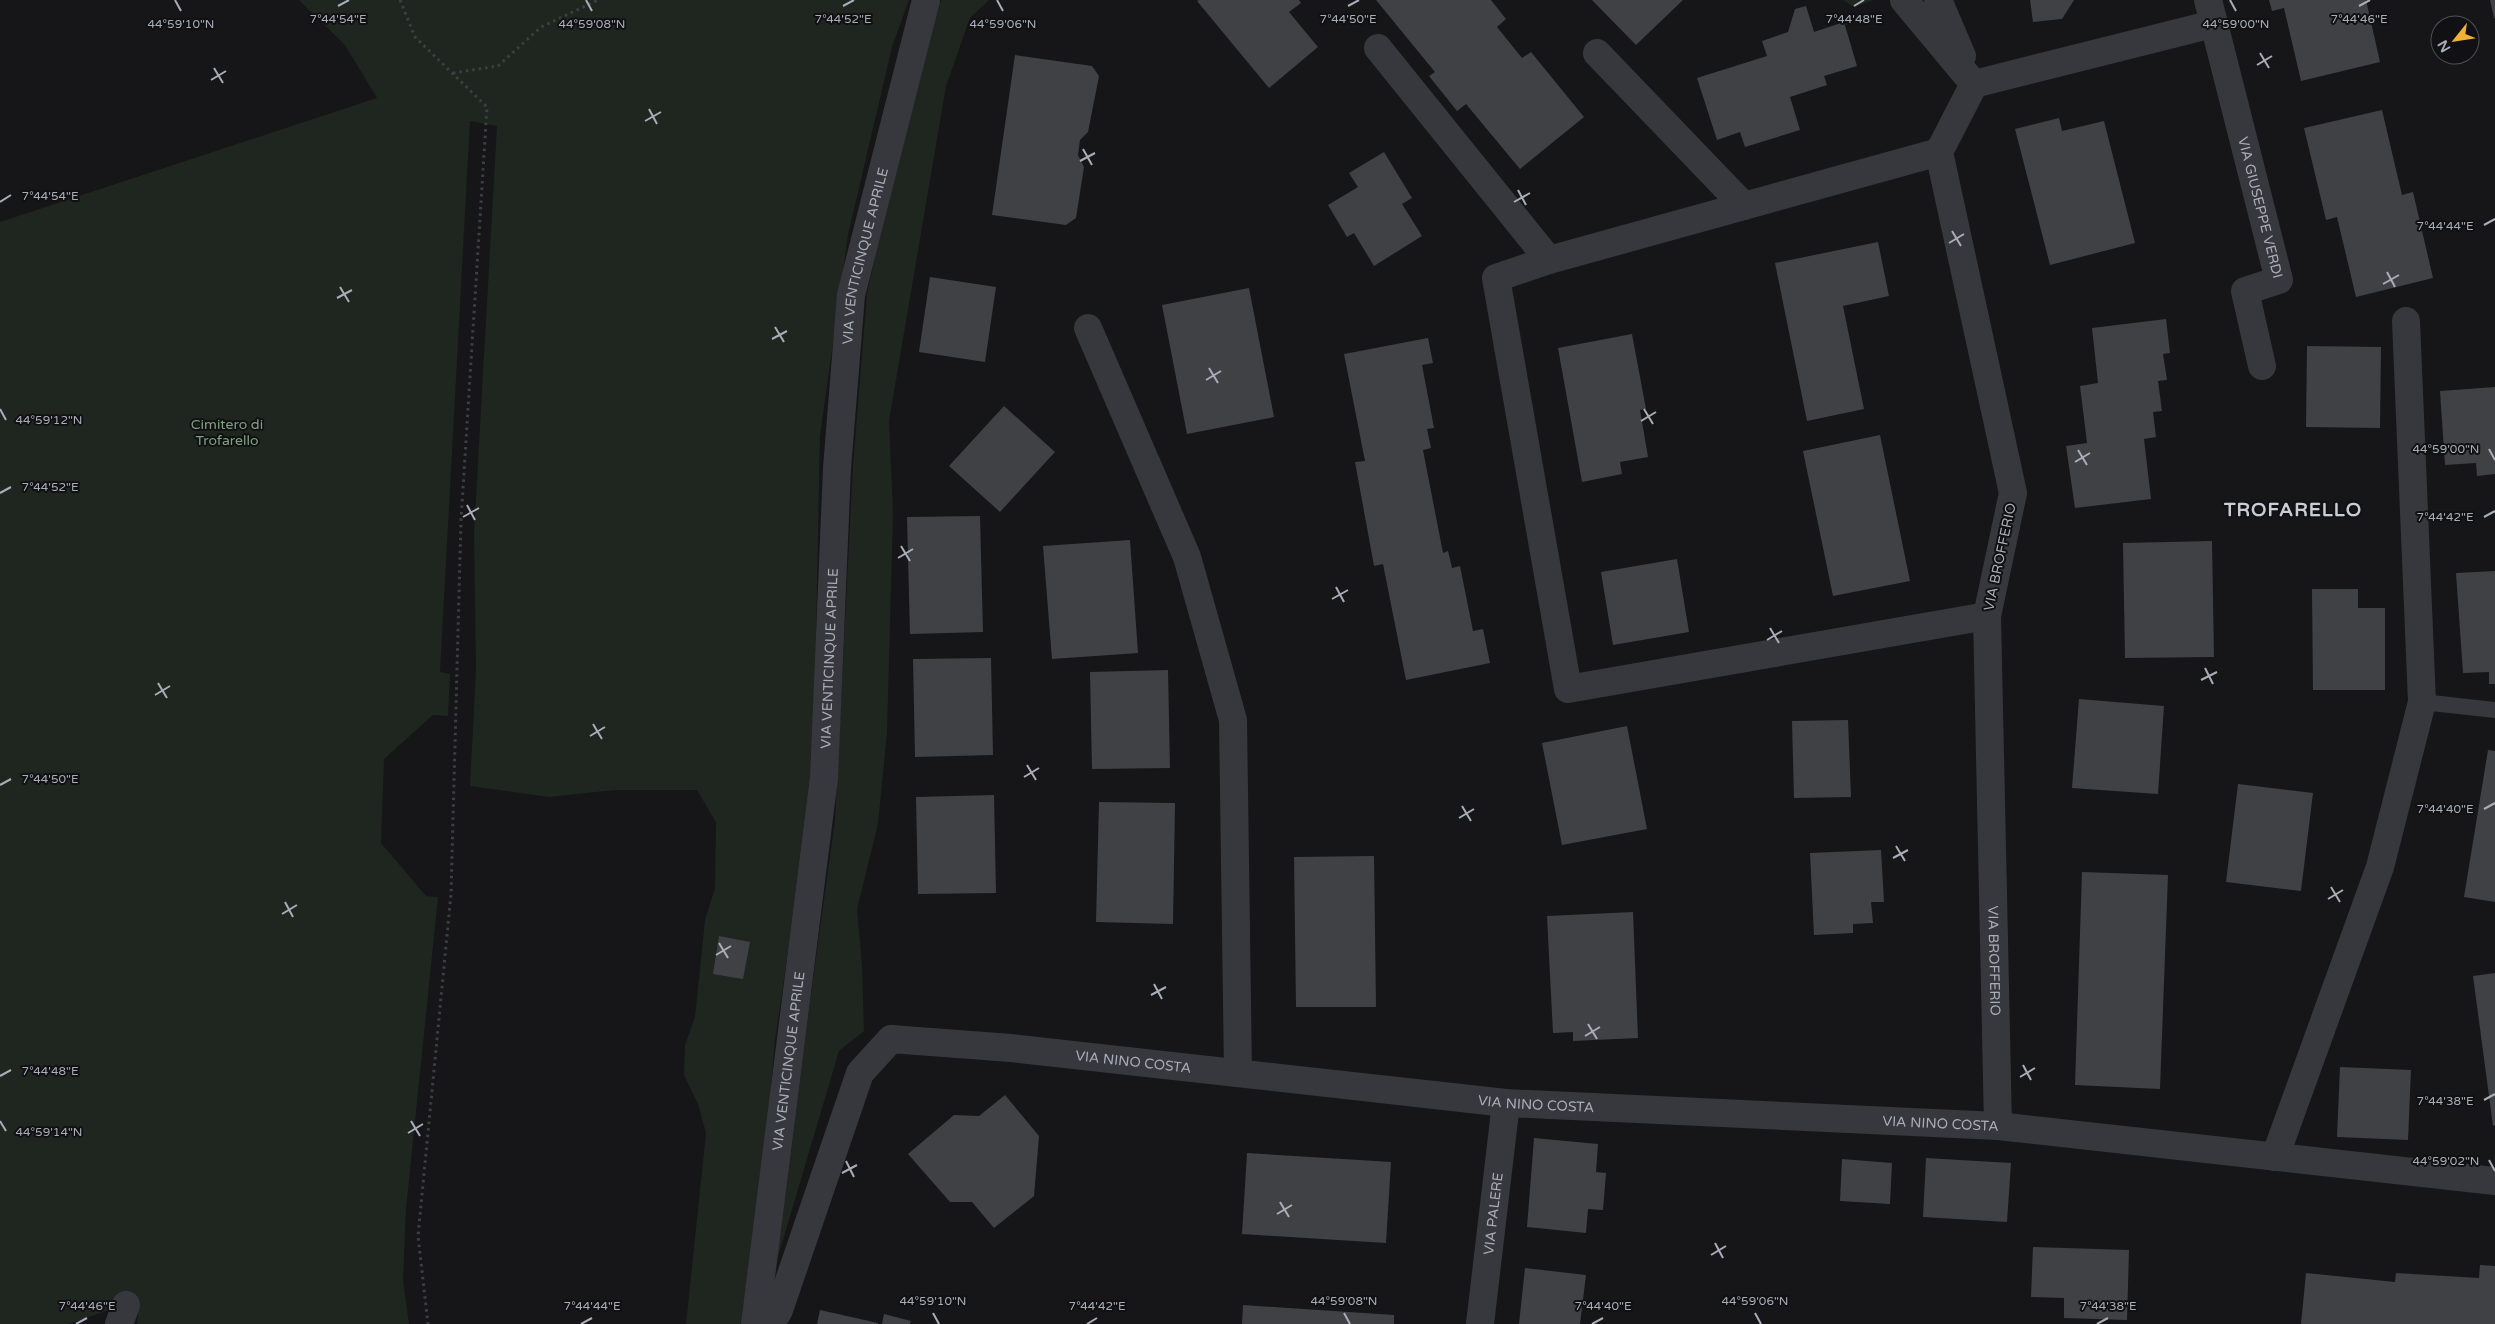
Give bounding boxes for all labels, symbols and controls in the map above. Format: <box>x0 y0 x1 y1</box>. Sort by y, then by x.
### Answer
text: 7°44'54"E <box>309 12 367 26</box>
text: 7°44'52"E <box>814 12 872 26</box>
text: 7°44'50"E <box>1319 12 1377 26</box>
text: 7°44'48"E <box>1825 12 1883 26</box>
text: 7°44'46"E <box>2330 12 2388 26</box>
north arrow <box>2430 15 2480 65</box>
text: 44°59'10"N <box>148 17 215 31</box>
text: 44°59'08"N <box>559 17 626 31</box>
text: 44°59'06"N <box>970 17 1037 31</box>
text: 44°59'00"N <box>2203 17 2270 31</box>
text: N <box>2434 37 2454 55</box>
street label: VIA GIUSEPPE VERDI <box>2235 135 2287 280</box>
street label: VIA VENTICINQUE APRILE <box>839 166 892 345</box>
text: 7°44'54"E <box>21 189 79 203</box>
text: 7°44'44"E <box>2416 219 2474 233</box>
text: 44°59'12"N <box>16 413 83 427</box>
park label: Cimitero di Trofarello <box>191 416 263 449</box>
text: 44°59'00"N <box>2413 442 2480 456</box>
text: 7°44'52"E <box>21 480 79 494</box>
district label: TROFARELLO <box>2223 499 2362 521</box>
street label: VIA BROFFERIO <box>1980 501 2020 613</box>
text: 7°44'42"E <box>2416 510 2474 524</box>
street label: VIA VENTICINQUE APRILE <box>817 568 841 749</box>
text: 7°44'50"E <box>21 772 79 786</box>
text: 7°44'40"E <box>2416 802 2474 816</box>
street label: VIA BROFFERIO <box>1985 906 2004 1016</box>
street label: VIA VENTICINQUE APRILE <box>768 970 808 1152</box>
street label: VIA NINO COSTA <box>1075 1047 1192 1076</box>
text: 7°44'48"E <box>21 1064 79 1078</box>
street label: VIA NINO COSTA <box>1477 1091 1595 1116</box>
text: 7°44'38"E <box>2416 1094 2474 1108</box>
street label: VIA NINO COSTA <box>1882 1112 1999 1135</box>
text: 44°59'14"N <box>16 1125 83 1139</box>
text: 44°59'02"N <box>2413 1154 2480 1168</box>
street label: VIA PALERE <box>1480 1171 1506 1256</box>
text: 44°59'10"N <box>900 1294 967 1308</box>
text: 44°59'08"N <box>1311 1294 1378 1308</box>
text: 44°59'06"N <box>1722 1294 1789 1308</box>
text: 7°44'46"E <box>58 1299 116 1313</box>
text: 7°44'44"E <box>563 1299 621 1313</box>
text: 7°44'42"E <box>1068 1299 1126 1313</box>
text: 7°44'40"E <box>1574 1299 1632 1313</box>
text: 7°44'38"E <box>2079 1299 2137 1313</box>

